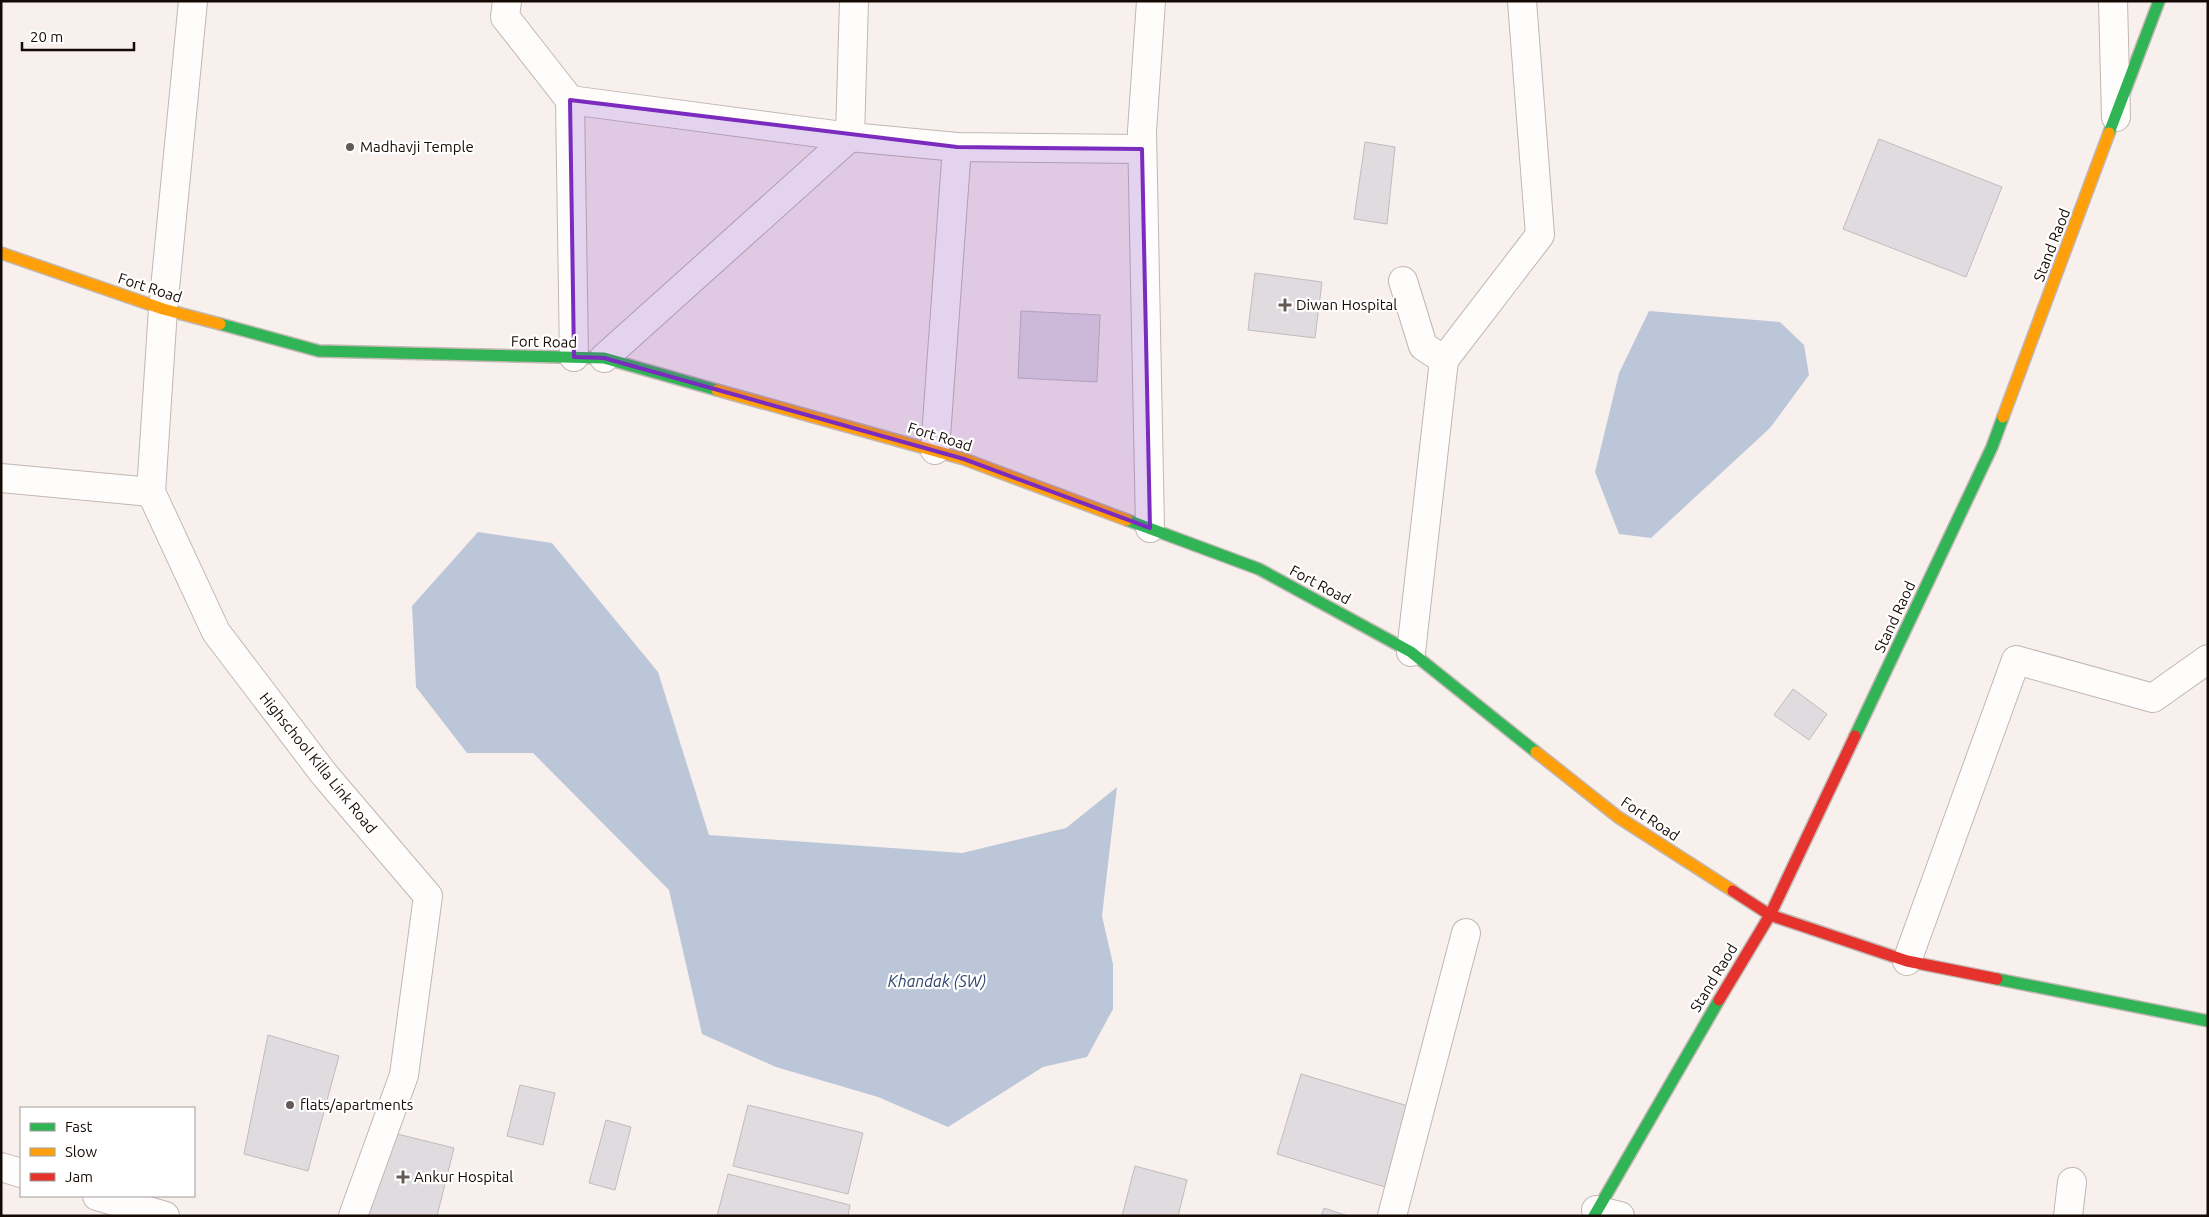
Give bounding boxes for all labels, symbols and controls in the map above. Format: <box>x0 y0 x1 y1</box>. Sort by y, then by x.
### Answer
scale bar <box>22 20 135 52</box>
text: 20 m <box>30 28 63 45</box>
place label: Madhavji Temple <box>360 138 474 155</box>
marker: Madhavji Temple <box>344 141 356 153</box>
street label: Stand Raod <box>2030 206 2073 284</box>
street label: Fort Road <box>116 269 184 306</box>
place label: Diwan Hospital <box>1296 296 1397 313</box>
marker: Diwan Hospital <box>1278 298 1292 312</box>
street label: Fort Road <box>511 332 577 351</box>
street label: Fort Road <box>906 419 974 454</box>
street label: Fort Road <box>1287 562 1353 608</box>
street label: Stand Raod <box>1871 578 1918 655</box>
street label: Highschool Killa Link Road <box>256 689 380 836</box>
street label: Fort Road <box>1618 793 1682 844</box>
street label: Stand Raod <box>1687 940 1741 1015</box>
water label: Khandak (SW) <box>888 972 986 991</box>
place label: flats/apartments <box>300 1096 413 1113</box>
marker: flats/apartments <box>284 1099 296 1111</box>
legend <box>20 1107 195 1197</box>
text: Fast <box>65 1118 93 1135</box>
text: Slow <box>65 1143 98 1160</box>
text: Jam <box>65 1168 93 1185</box>
place label: Ankur Hospital <box>414 1168 513 1185</box>
marker: Ankur Hospital <box>396 1170 410 1184</box>

